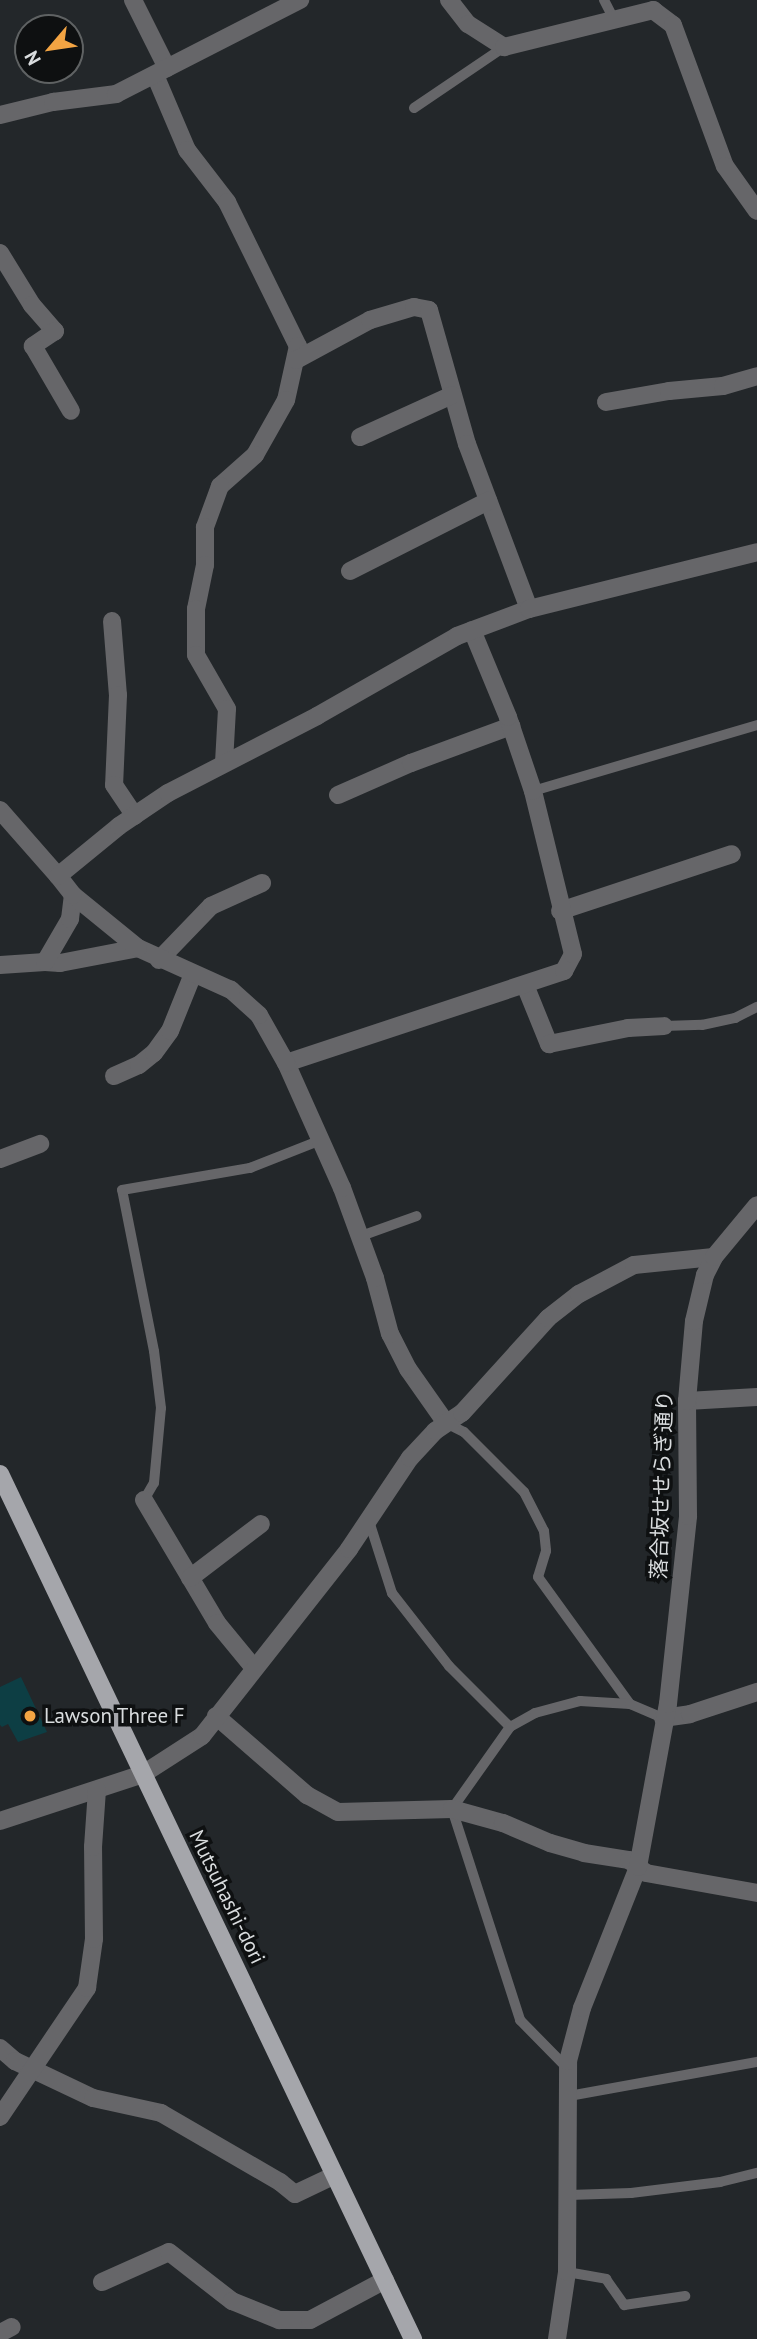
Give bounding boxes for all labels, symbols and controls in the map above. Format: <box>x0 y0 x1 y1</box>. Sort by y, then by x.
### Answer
north arrow <box>14 14 84 84</box>
text: N <box>19 47 46 69</box>
street label: 落合坂せせらぎ通り <box>646 1390 678 1580</box>
place label: Lawson Three F <box>44 1703 185 1729</box>
marker: Lawson Three F <box>22 1708 38 1724</box>
street label: Mutsuhashi-dori <box>184 1826 270 1968</box>

